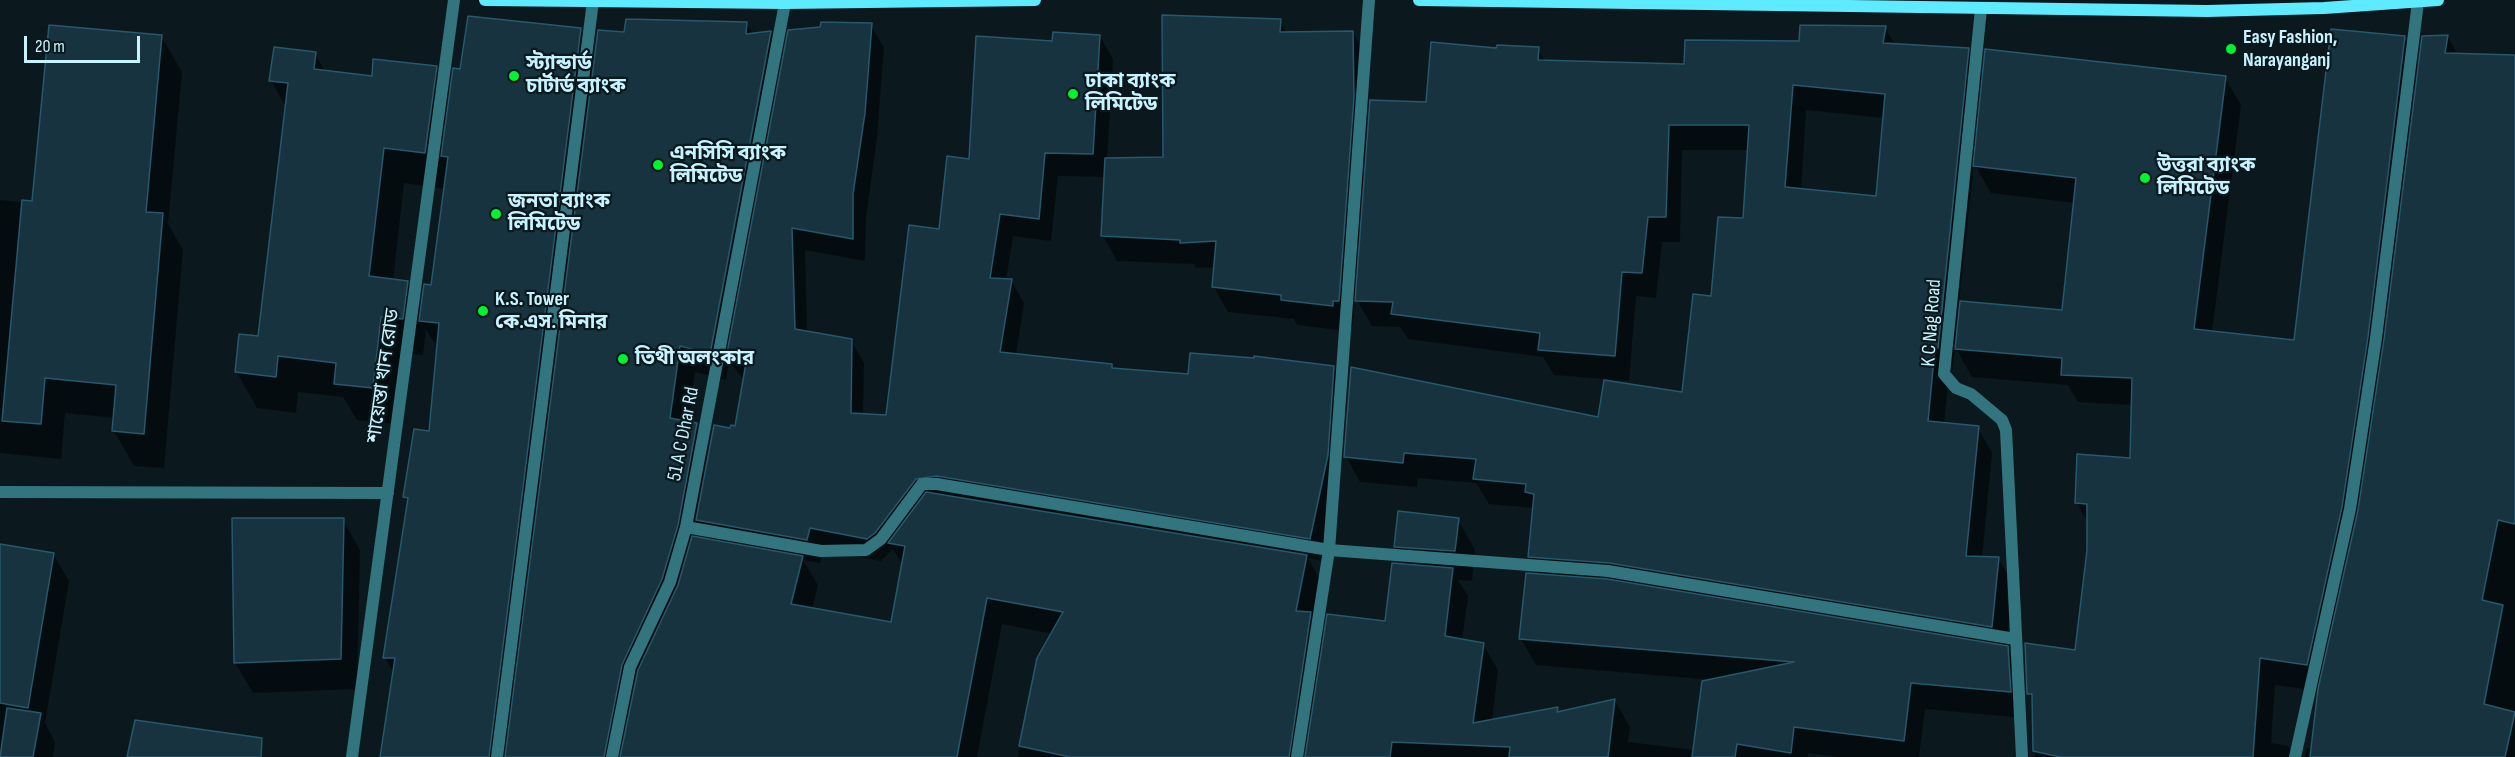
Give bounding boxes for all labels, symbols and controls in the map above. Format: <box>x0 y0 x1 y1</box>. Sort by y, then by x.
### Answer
scale bar <box>27 24 142 62</box>
place label: Easy Fashion, Narayanganj <box>2243 26 2338 73</box>
text: 20 m <box>35 36 65 57</box>
marker: Easy Fashion, Narayanganj <box>2224 42 2238 56</box>
place label: স্ট্যান্ডার্ড চার্টার্ড ব্যাংক <box>526 52 626 99</box>
marker: স্ট্যান্ডার্ড চার্টার্ড ব্যাংক <box>507 69 521 83</box>
place label: ঢাকা ব্যাংক লিমিটেড <box>1085 70 1175 117</box>
marker: ঢাকা ব্যাংক লিমিটেড <box>1066 87 1080 101</box>
place label: এনসিসি ব্যাংক লিমিটেড <box>670 142 786 189</box>
place label: উত্তরা ব্যাংক লিমিটেড <box>2157 154 2255 201</box>
marker: এনসিসি ব্যাংক লিমিটেড <box>651 158 665 172</box>
marker: উত্তরা ব্যাংক লিমিটেড <box>2138 171 2152 185</box>
place label: জনতা ব্যাংক লিমিটেড <box>508 190 610 237</box>
marker: জনতা ব্যাংক লিমিটেড <box>489 207 503 221</box>
street label: K C Nag Road <box>1917 278 1947 368</box>
place label: K.S. Tower কে.এস. মিনার <box>495 288 607 335</box>
marker: K.S. Tower কে.এস. মিনার <box>476 304 490 318</box>
street label: শায়েস্তা খান রোড <box>363 307 405 445</box>
place label: তিথী অলংকার <box>635 347 754 371</box>
marker: তিথী অলংকার <box>616 352 630 366</box>
street label: 51 A C Dhar Rd <box>663 385 705 483</box>

